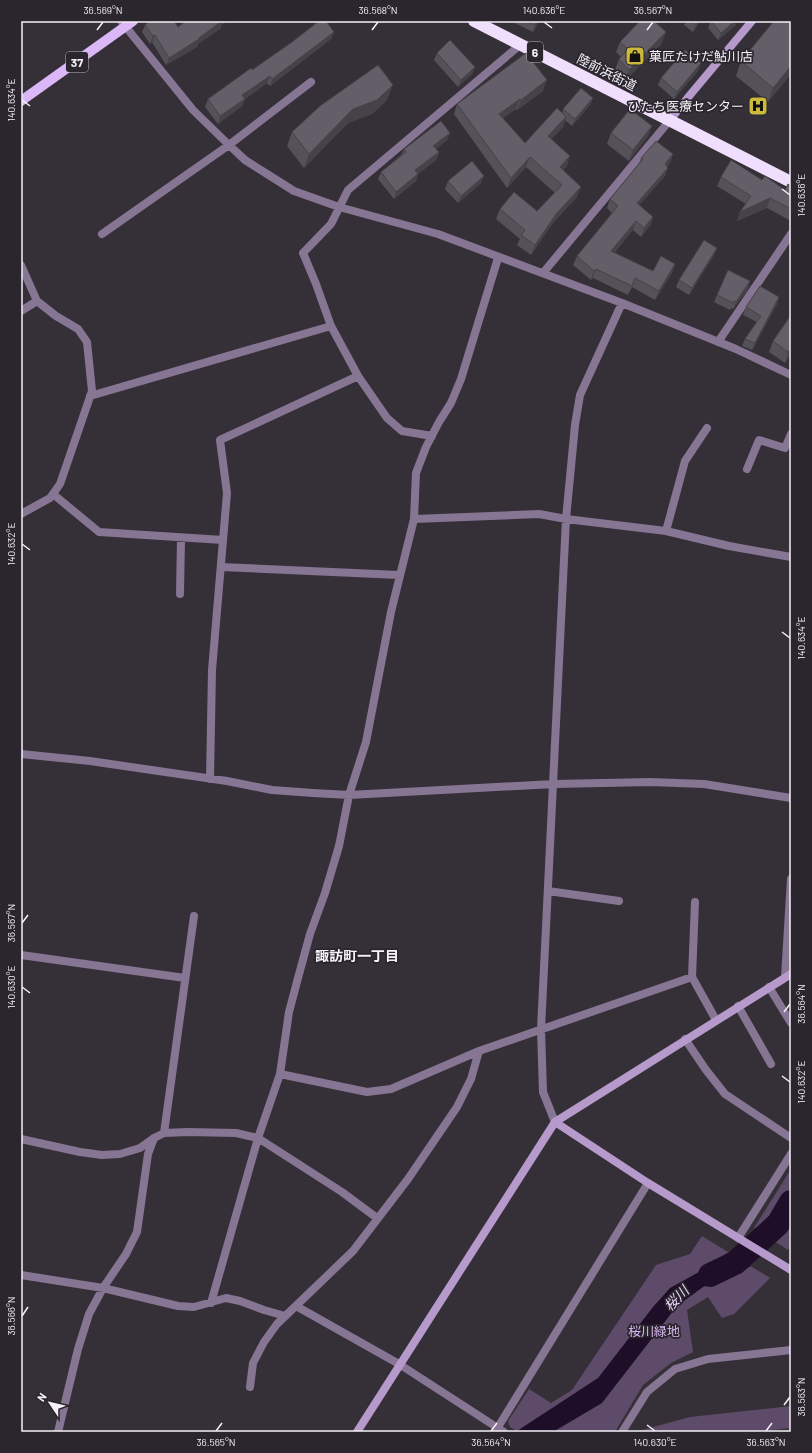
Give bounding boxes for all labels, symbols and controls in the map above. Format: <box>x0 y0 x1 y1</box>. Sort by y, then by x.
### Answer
text: 36.569°N <box>83 4 123 16</box>
text: 36.568°N <box>358 4 398 16</box>
text: 140.636°E <box>523 4 565 16</box>
text: 36.567°N <box>634 4 672 16</box>
road number: 6 <box>527 42 543 62</box>
shop icon: 菓匠たけだ鮎川店 <box>624 45 646 67</box>
place label: 菓匠たけだ鮎川店 <box>649 48 753 64</box>
street label: 陸前浜街道 <box>574 50 640 94</box>
road number: 37 <box>66 52 88 72</box>
text: 140.634°E <box>5 78 17 122</box>
hospital icon: ひたち医療センター <box>747 95 769 117</box>
place label: ひたち医療センター <box>627 98 744 114</box>
text: 140.636°E <box>795 174 807 216</box>
text: 140.632°E <box>5 523 17 565</box>
text: 140.634°E <box>795 616 807 660</box>
text: 36.567°N <box>5 904 17 942</box>
district label: 諏訪町一丁目 <box>315 947 399 964</box>
text: 140.630°E <box>5 965 17 1009</box>
text: 36.564°N <box>795 984 807 1024</box>
text: 140.632°E <box>795 1061 807 1103</box>
water label: 桜川 <box>660 1281 693 1314</box>
text: 36.566°N <box>5 1296 17 1336</box>
park label: 桜川緑地 <box>628 1323 680 1339</box>
text: 36.563°N <box>795 1377 807 1417</box>
north arrow <box>30 1383 70 1423</box>
text: N <box>34 1390 49 1404</box>
text: 36.565°N <box>196 1436 236 1448</box>
text: 36.564°N <box>471 1436 511 1448</box>
text: 140.630°E <box>633 1436 677 1448</box>
text: 36.563°N <box>746 1436 786 1448</box>

